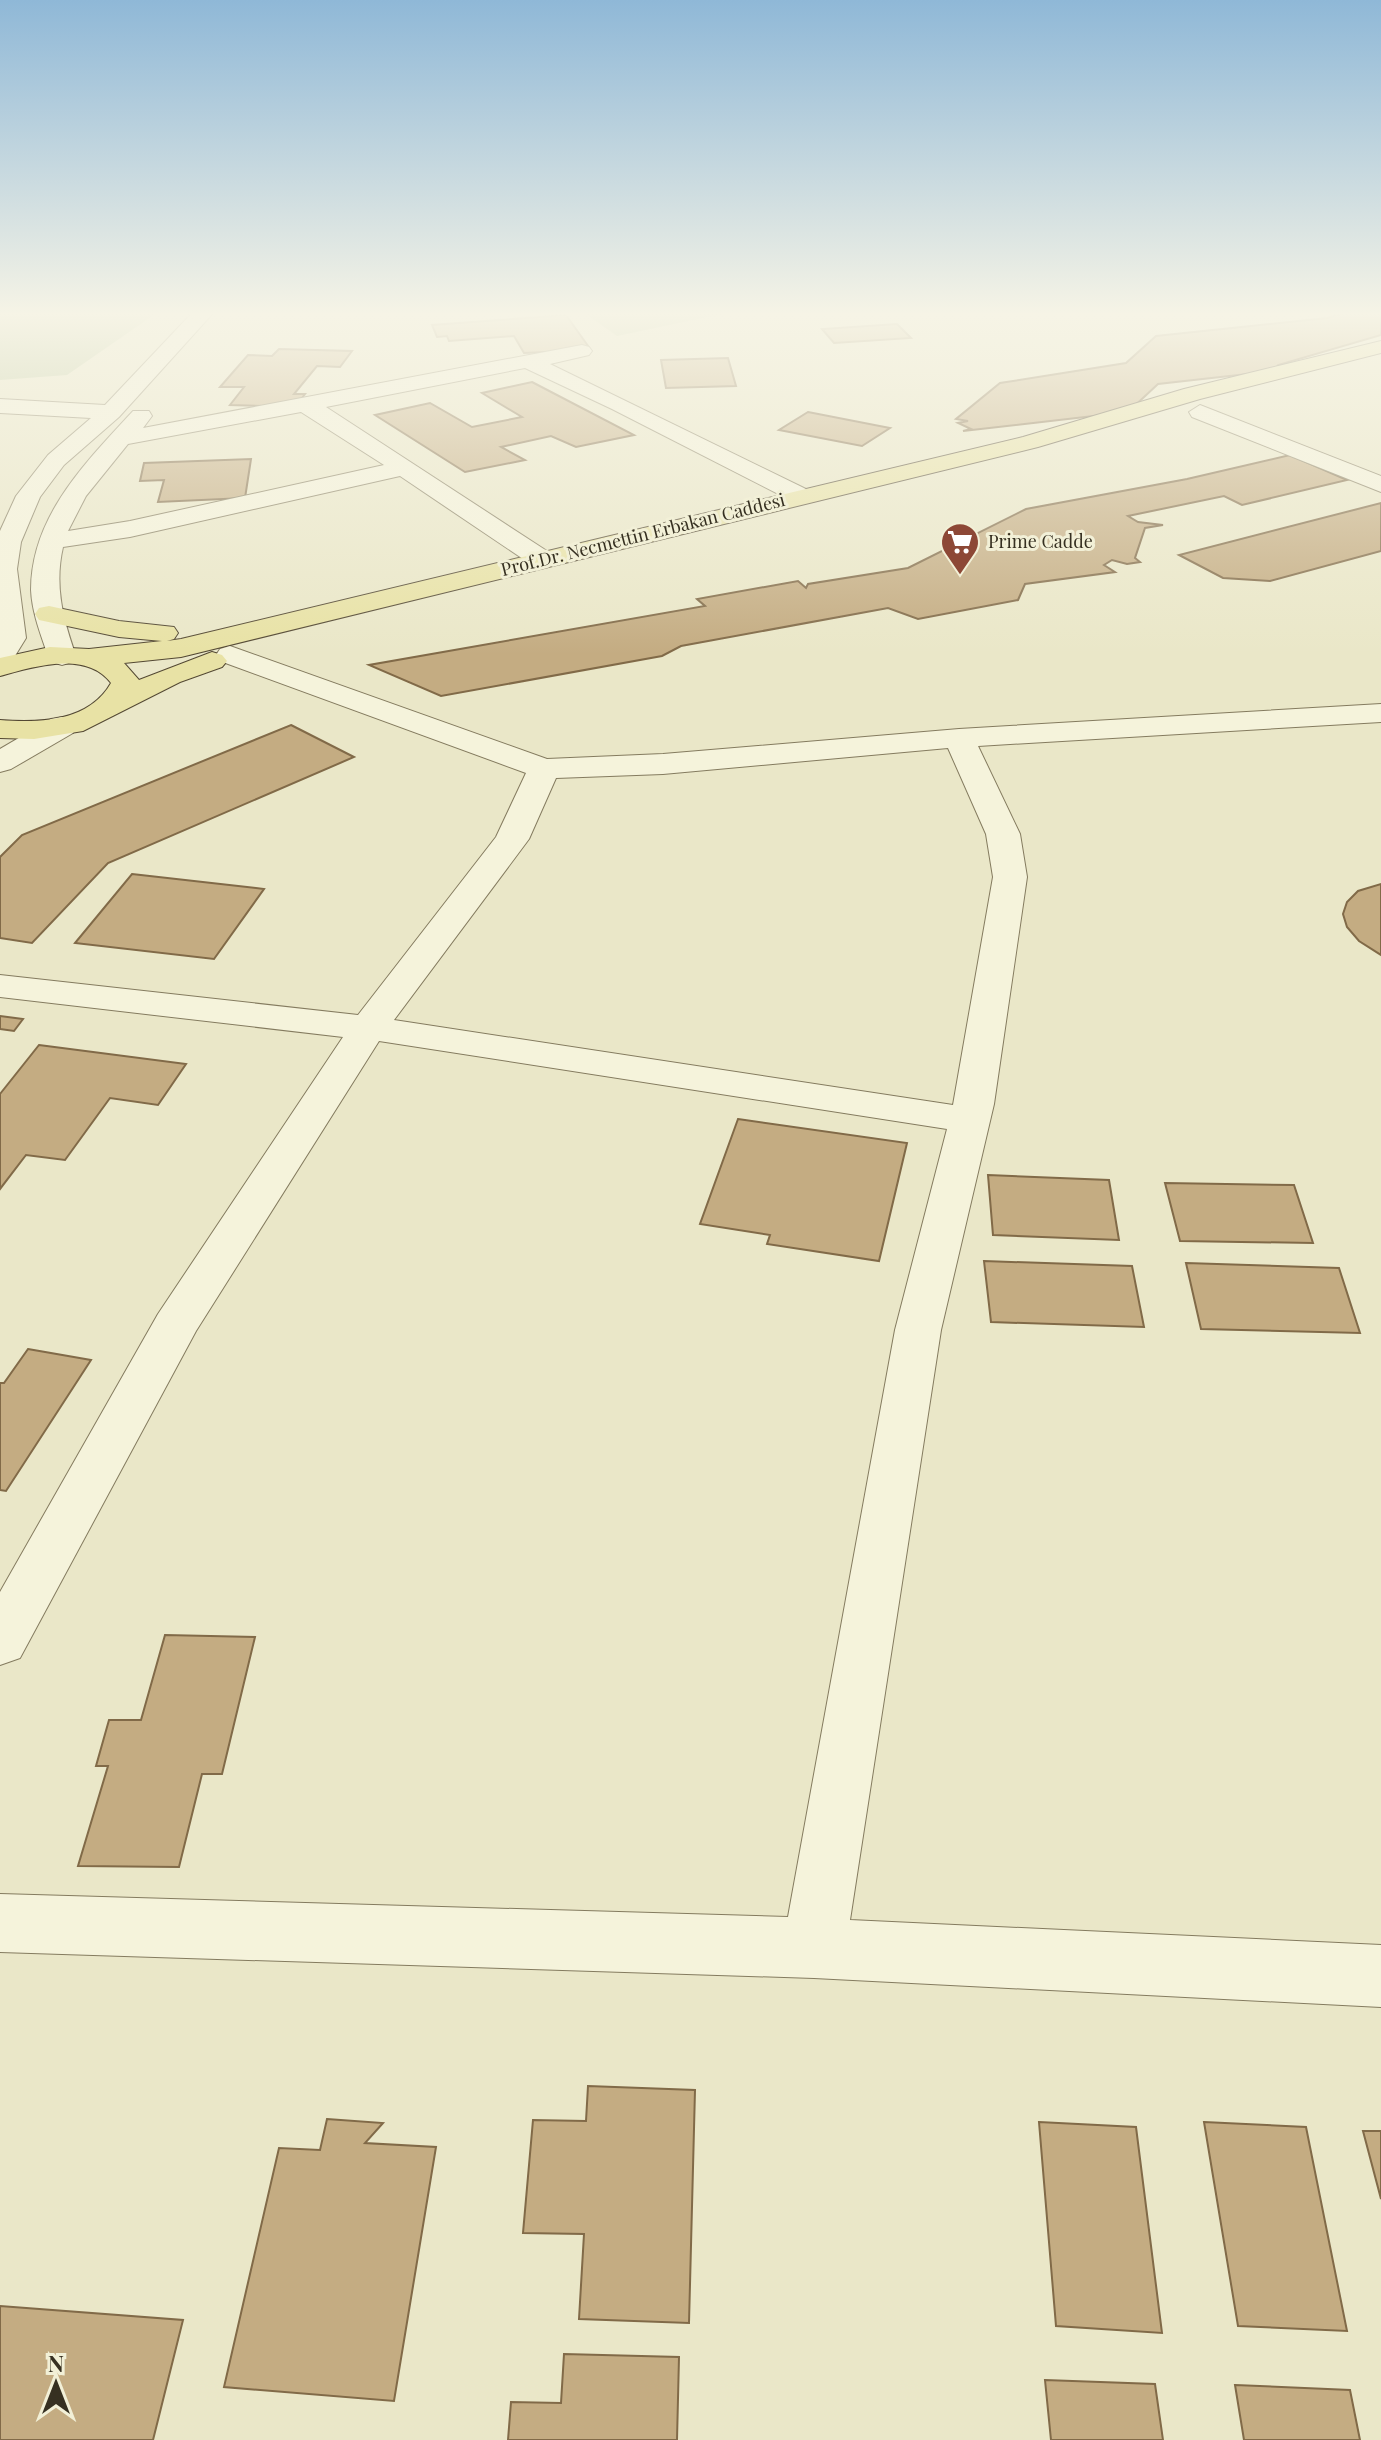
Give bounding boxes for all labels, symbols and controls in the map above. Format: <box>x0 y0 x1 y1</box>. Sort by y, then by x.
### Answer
street label: Prof.Dr. Necmettin Erbakan Caddesi <box>498 487 787 581</box>
supermarket icon: Prime Cadde <box>939 521 981 576</box>
place label: Prime Cadde <box>988 529 1093 553</box>
north arrow <box>16 2344 96 2424</box>
text: N <box>48 2348 64 2378</box>

